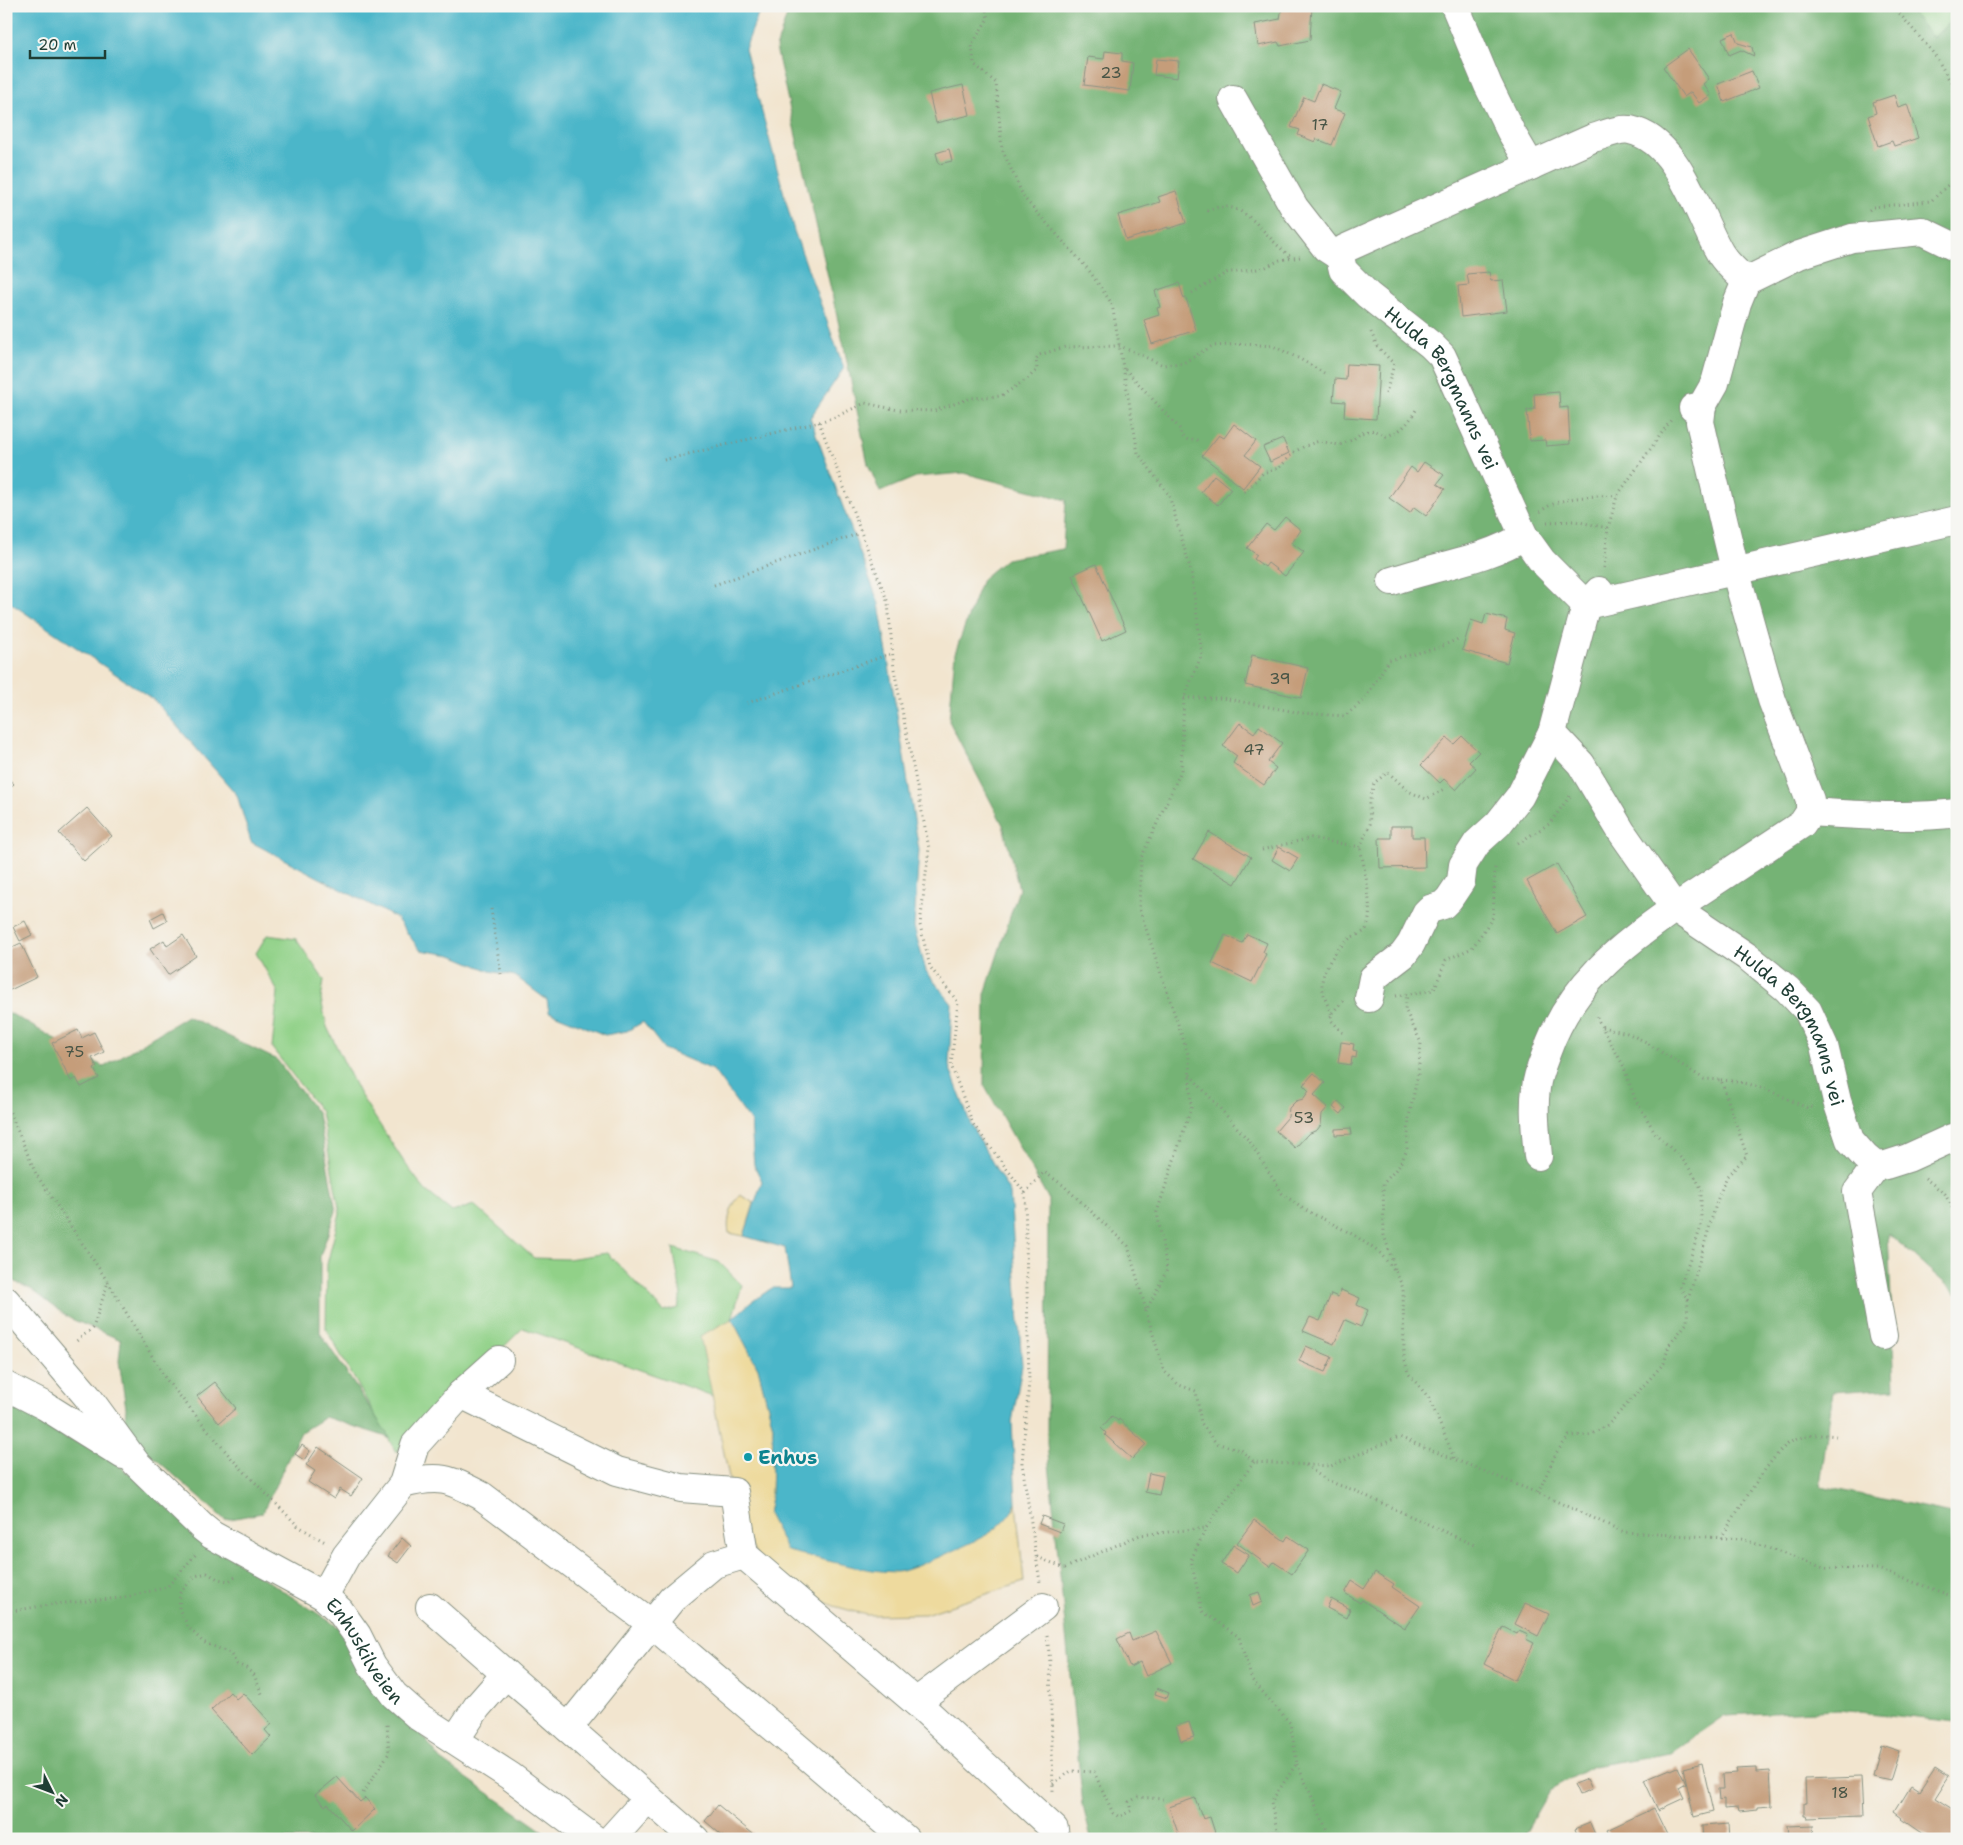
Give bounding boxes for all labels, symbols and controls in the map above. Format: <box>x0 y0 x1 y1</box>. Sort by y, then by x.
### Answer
scale bar <box>30 28 105 60</box>
text: 20 m <box>38 35 77 55</box>
house number: 23 <box>1100 62 1122 83</box>
house number: 17 <box>1311 114 1329 135</box>
street label: Hulda Bergmanns vei <box>1379 300 1505 473</box>
house number: 39 <box>1269 668 1291 689</box>
house number: 47 <box>1243 739 1265 760</box>
street label: Hulda Bergmanns vei <box>1729 939 1850 1109</box>
house number: 75 <box>64 1041 84 1062</box>
house number: 53 <box>1294 1107 1314 1128</box>
place label: Enhus <box>758 1445 817 1470</box>
marker: Enhus <box>742 1451 754 1463</box>
street label: Enhuskilveien <box>321 1592 409 1710</box>
north arrow <box>28 1768 78 1818</box>
house number: 18 <box>1831 1782 1849 1803</box>
text: N <box>51 1791 72 1811</box>

